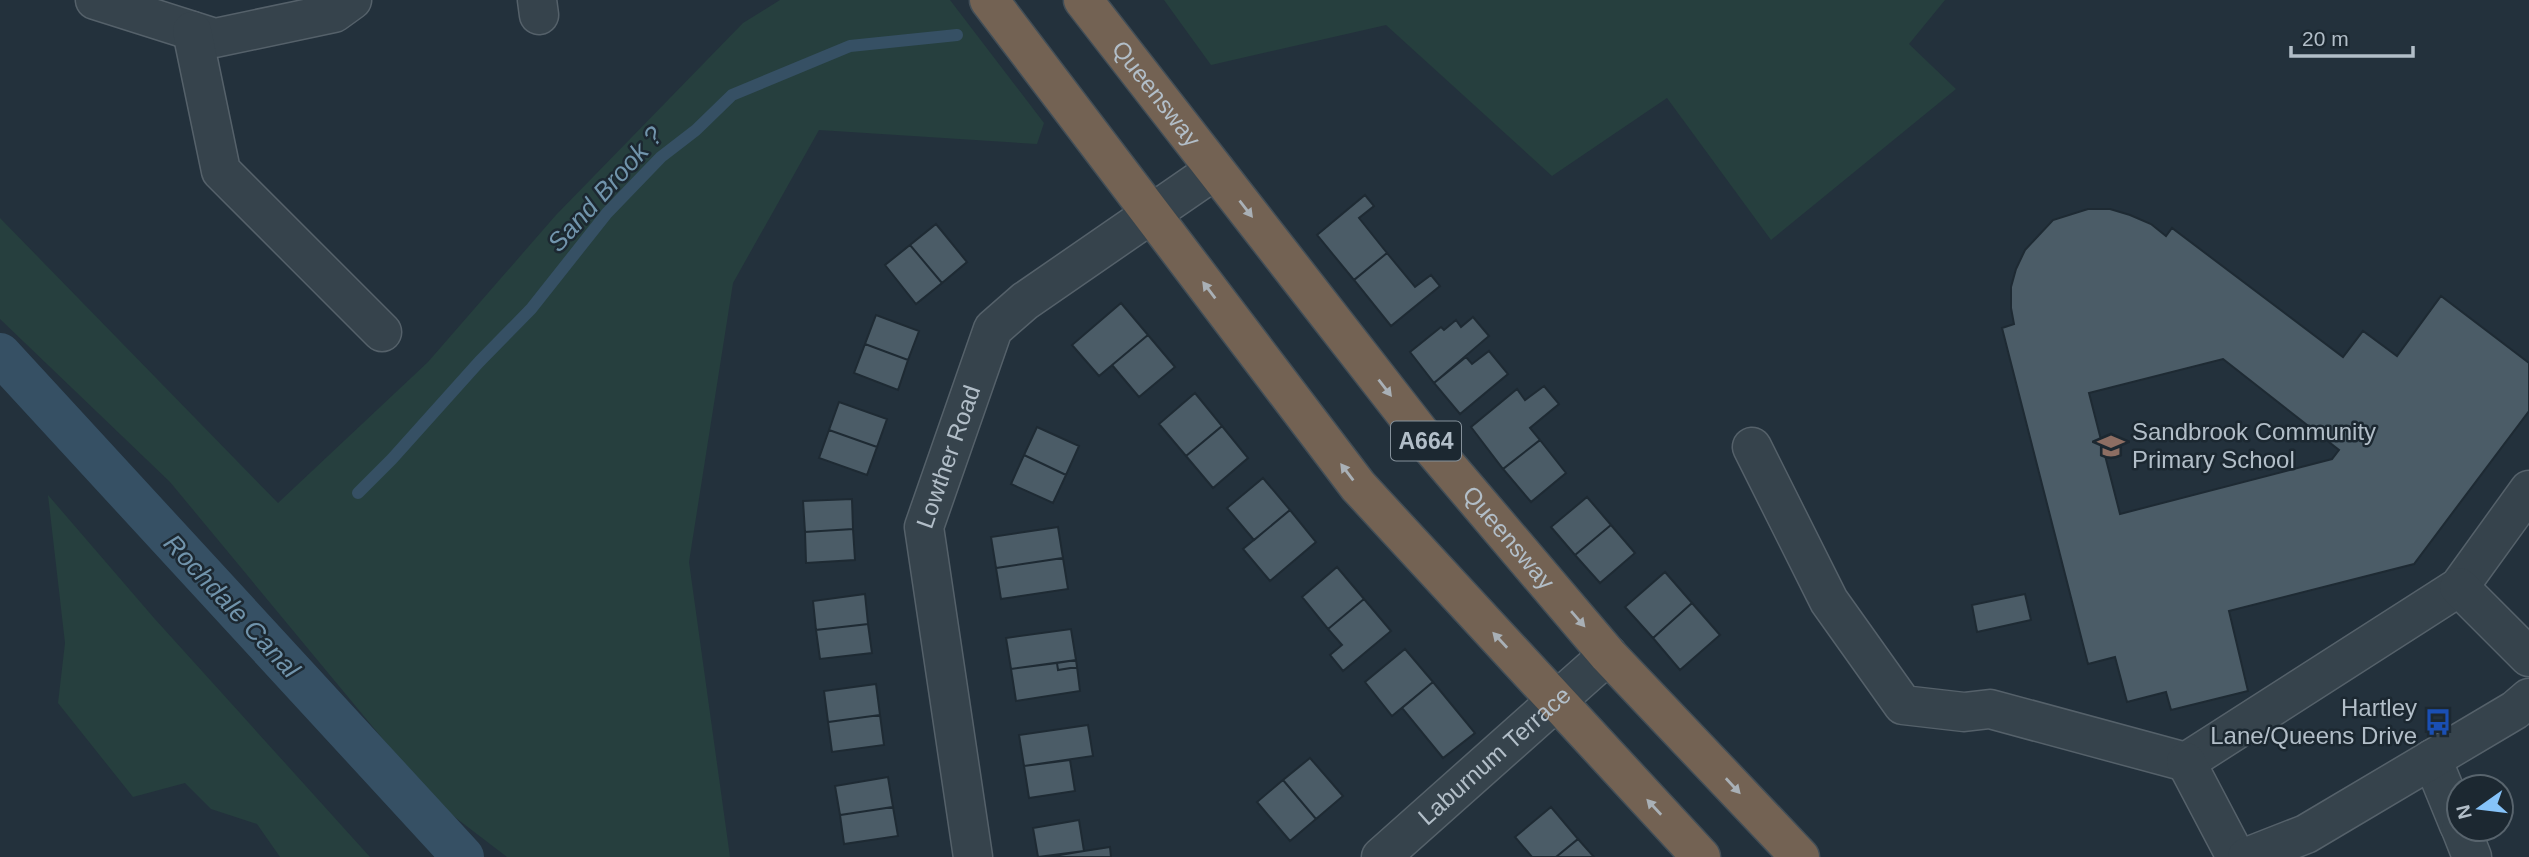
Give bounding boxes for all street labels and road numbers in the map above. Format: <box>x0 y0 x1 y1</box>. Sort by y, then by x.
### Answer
street label: Queensway <box>1107 35 1206 152</box>
street label: Lowther Road <box>911 382 985 532</box>
road number: A664 <box>1391 422 1461 461</box>
street label: Queensway <box>1458 481 1560 595</box>
street label: Laburnum Terrace <box>1413 681 1576 830</box>

